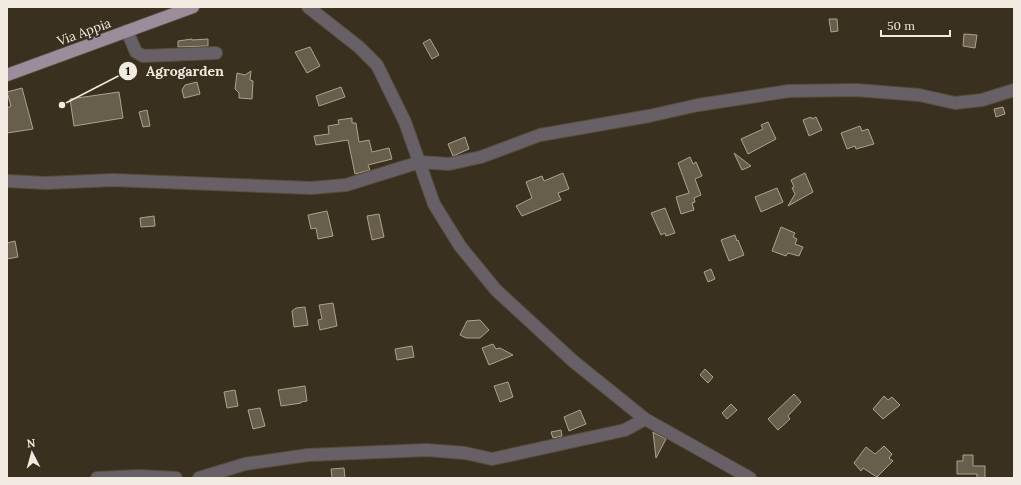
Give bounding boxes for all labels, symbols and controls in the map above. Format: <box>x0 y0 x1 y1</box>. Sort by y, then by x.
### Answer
scale bar <box>881 12 950 38</box>
street label: Via Appia <box>54 14 114 50</box>
text: 50 m <box>887 18 915 33</box>
callout: Agrogarden <box>118 58 232 84</box>
text: Agrogarden <box>146 62 224 80</box>
text: 1 <box>126 63 131 78</box>
north arrow <box>12 433 52 473</box>
text: N <box>26 436 36 450</box>

